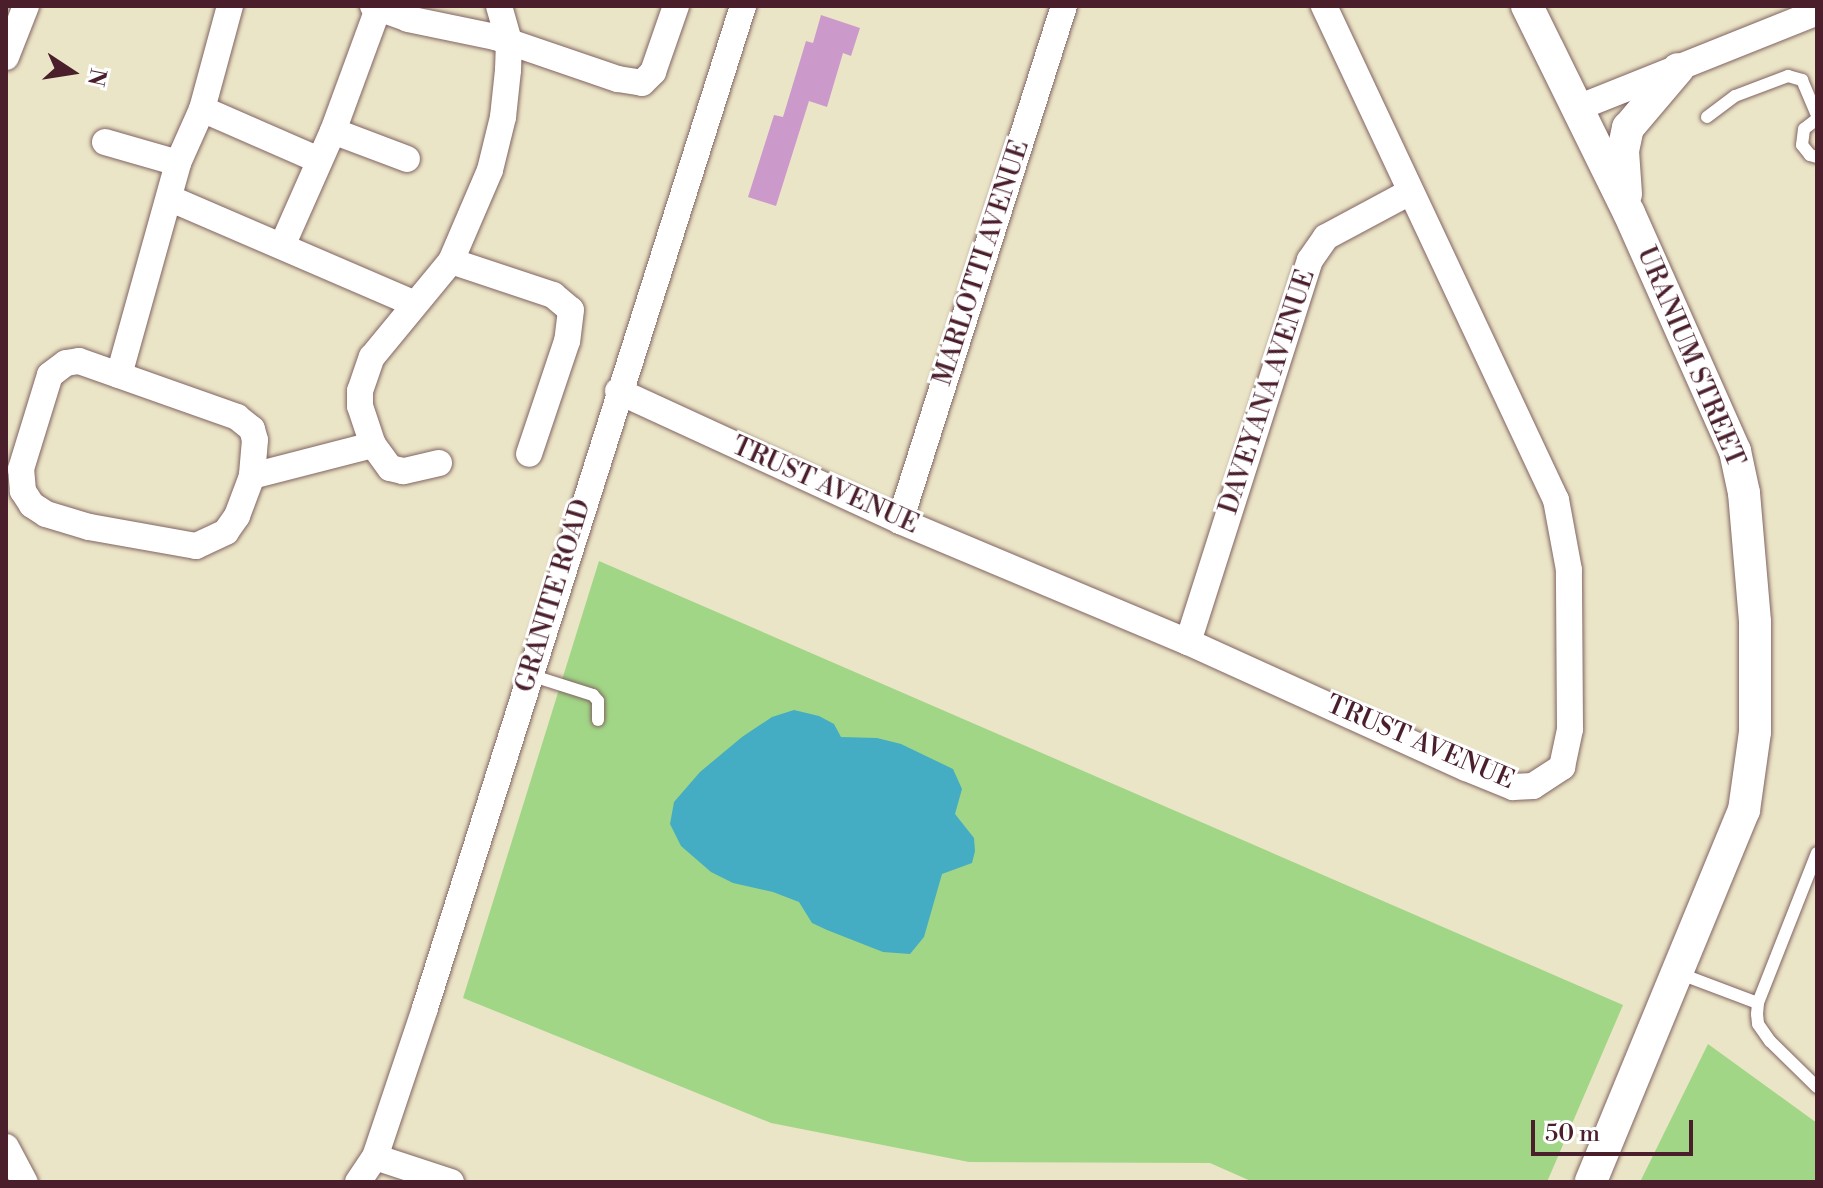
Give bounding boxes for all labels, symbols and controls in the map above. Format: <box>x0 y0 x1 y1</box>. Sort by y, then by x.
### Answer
north arrow <box>32 32 112 112</box>
text: N <box>81 66 111 88</box>
street label: MARLOTTI AVENUE <box>928 136 1036 390</box>
street label: URANIUM STREET <box>1630 242 1750 472</box>
street label: DAVEYANA AVENUE <box>1214 266 1322 518</box>
street label: TRUST AVENUE <box>727 431 923 541</box>
street label: GRANITE ROAD <box>510 496 598 696</box>
street label: TRUST AVENUE <box>1321 689 1519 797</box>
scale bar <box>1535 1104 1697 1154</box>
text: 50 m <box>1545 1119 1600 1149</box>

